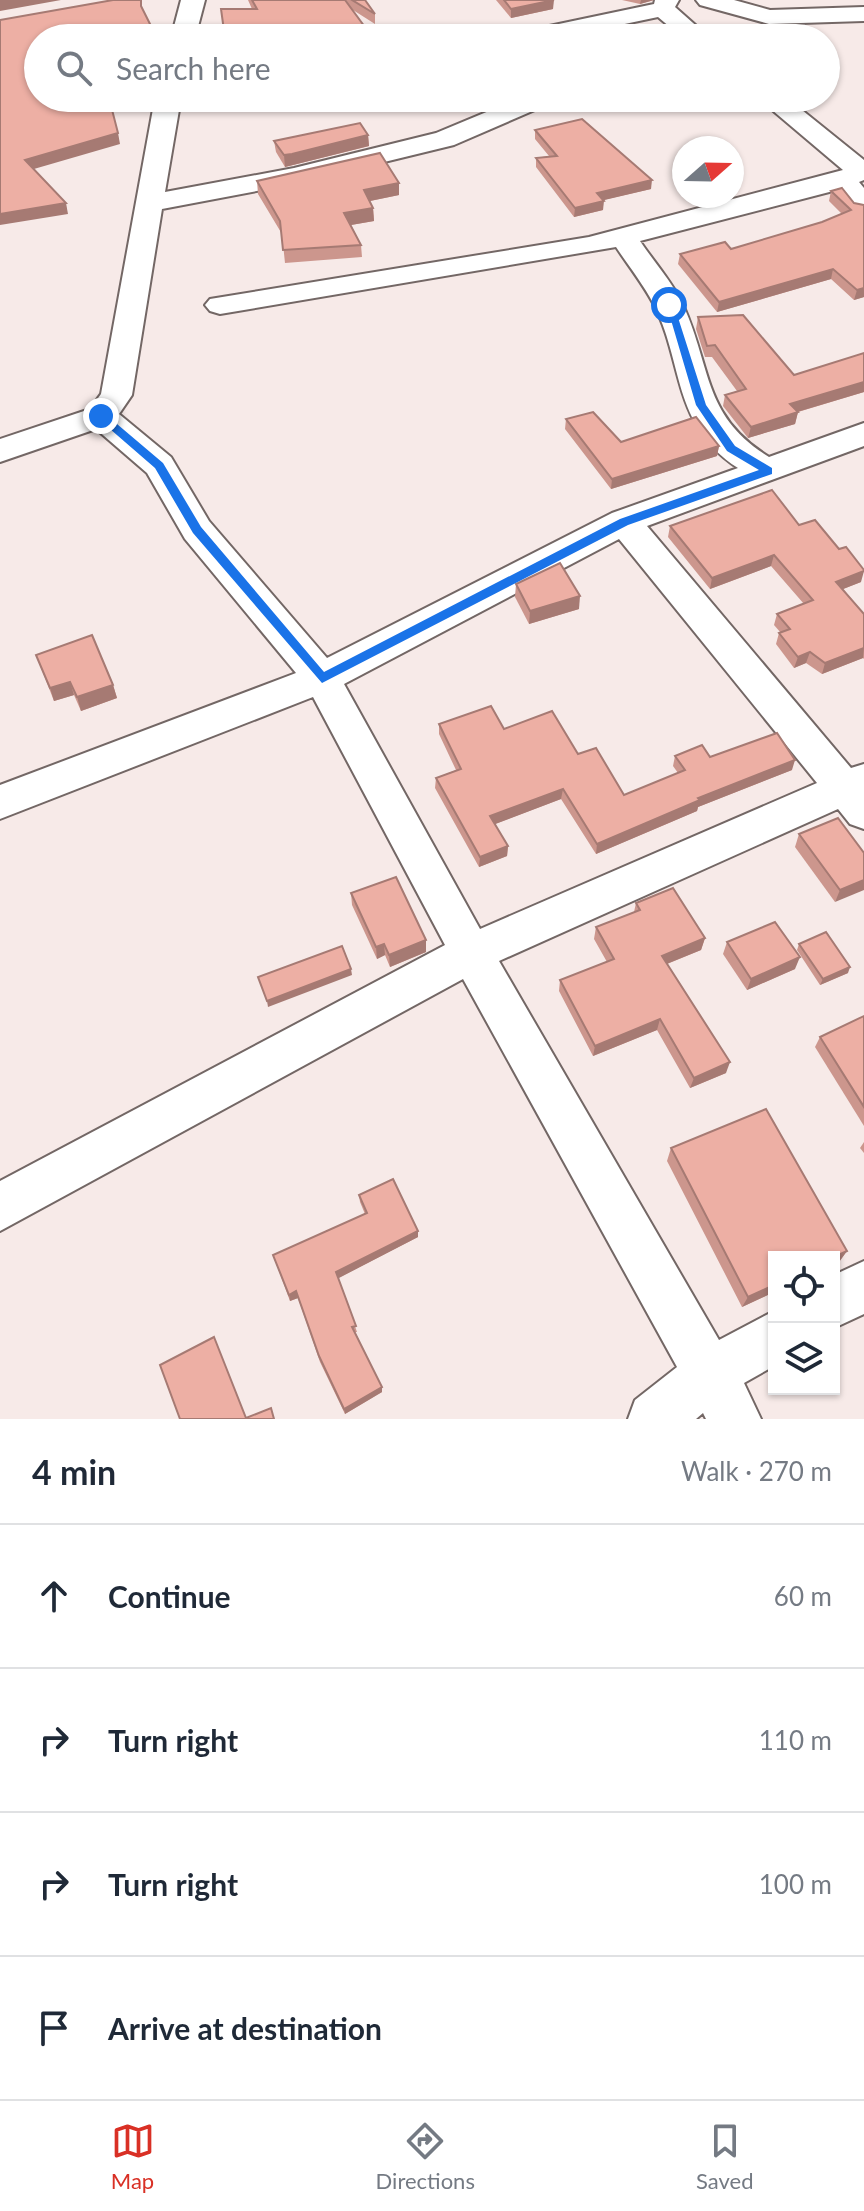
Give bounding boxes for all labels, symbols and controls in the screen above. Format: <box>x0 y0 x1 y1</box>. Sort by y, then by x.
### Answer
search box <box>24 24 840 112</box>
icon: search <box>52 46 96 90</box>
text: Search here <box>116 50 271 86</box>
north arrow <box>672 136 744 208</box>
route start <box>651 287 687 323</box>
route end <box>83 398 119 434</box>
map controls <box>768 1251 840 1395</box>
button: locate <box>768 1251 840 1323</box>
button: layers <box>768 1323 840 1395</box>
text: 4 min <box>32 1451 116 1492</box>
text: Walk · 270 m <box>681 1455 832 1487</box>
icon: ahead <box>32 1574 76 1618</box>
text: Continue <box>108 1578 231 1614</box>
text: 60 m <box>774 1580 832 1612</box>
icon: right <box>32 1718 76 1762</box>
text: Turn right <box>108 1722 238 1758</box>
text: 110 m <box>759 1724 832 1756</box>
icon: right <box>32 1862 76 1906</box>
text: Turn right <box>108 1866 238 1902</box>
text: 100 m <box>759 1868 832 1900</box>
icon: arrive <box>32 2006 76 2050</box>
text: Arrive at destination <box>108 2010 382 2046</box>
tab: Map <box>111 2119 155 2194</box>
tab: Directions <box>376 2119 475 2194</box>
tab: Saved <box>696 2119 753 2194</box>

